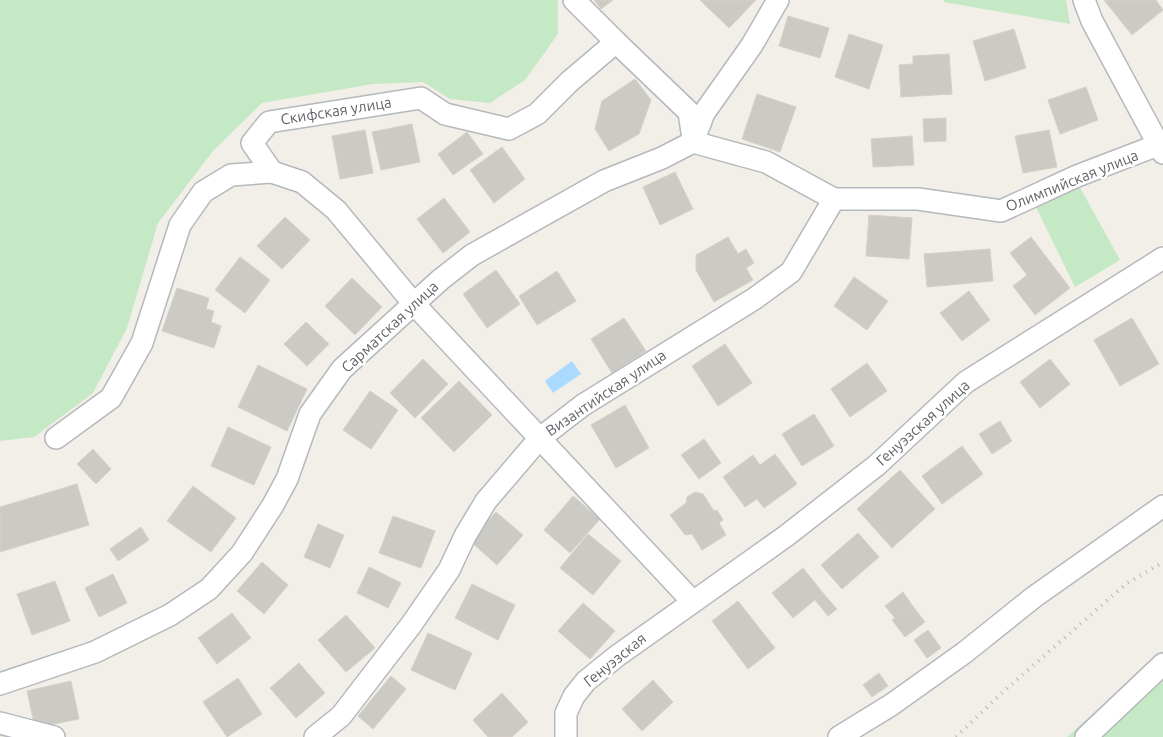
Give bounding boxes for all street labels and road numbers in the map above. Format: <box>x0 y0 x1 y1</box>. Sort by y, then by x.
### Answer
street label: Скифская улица <box>279 93 393 128</box>
street label: Олимпийская улица <box>1003 146 1141 215</box>
street label: Сарматская улица <box>338 277 442 376</box>
street label: Византийская улица <box>542 346 669 439</box>
street label: Генуэзская улица <box>873 376 973 469</box>
street label: Генуэзская <box>580 629 649 690</box>

